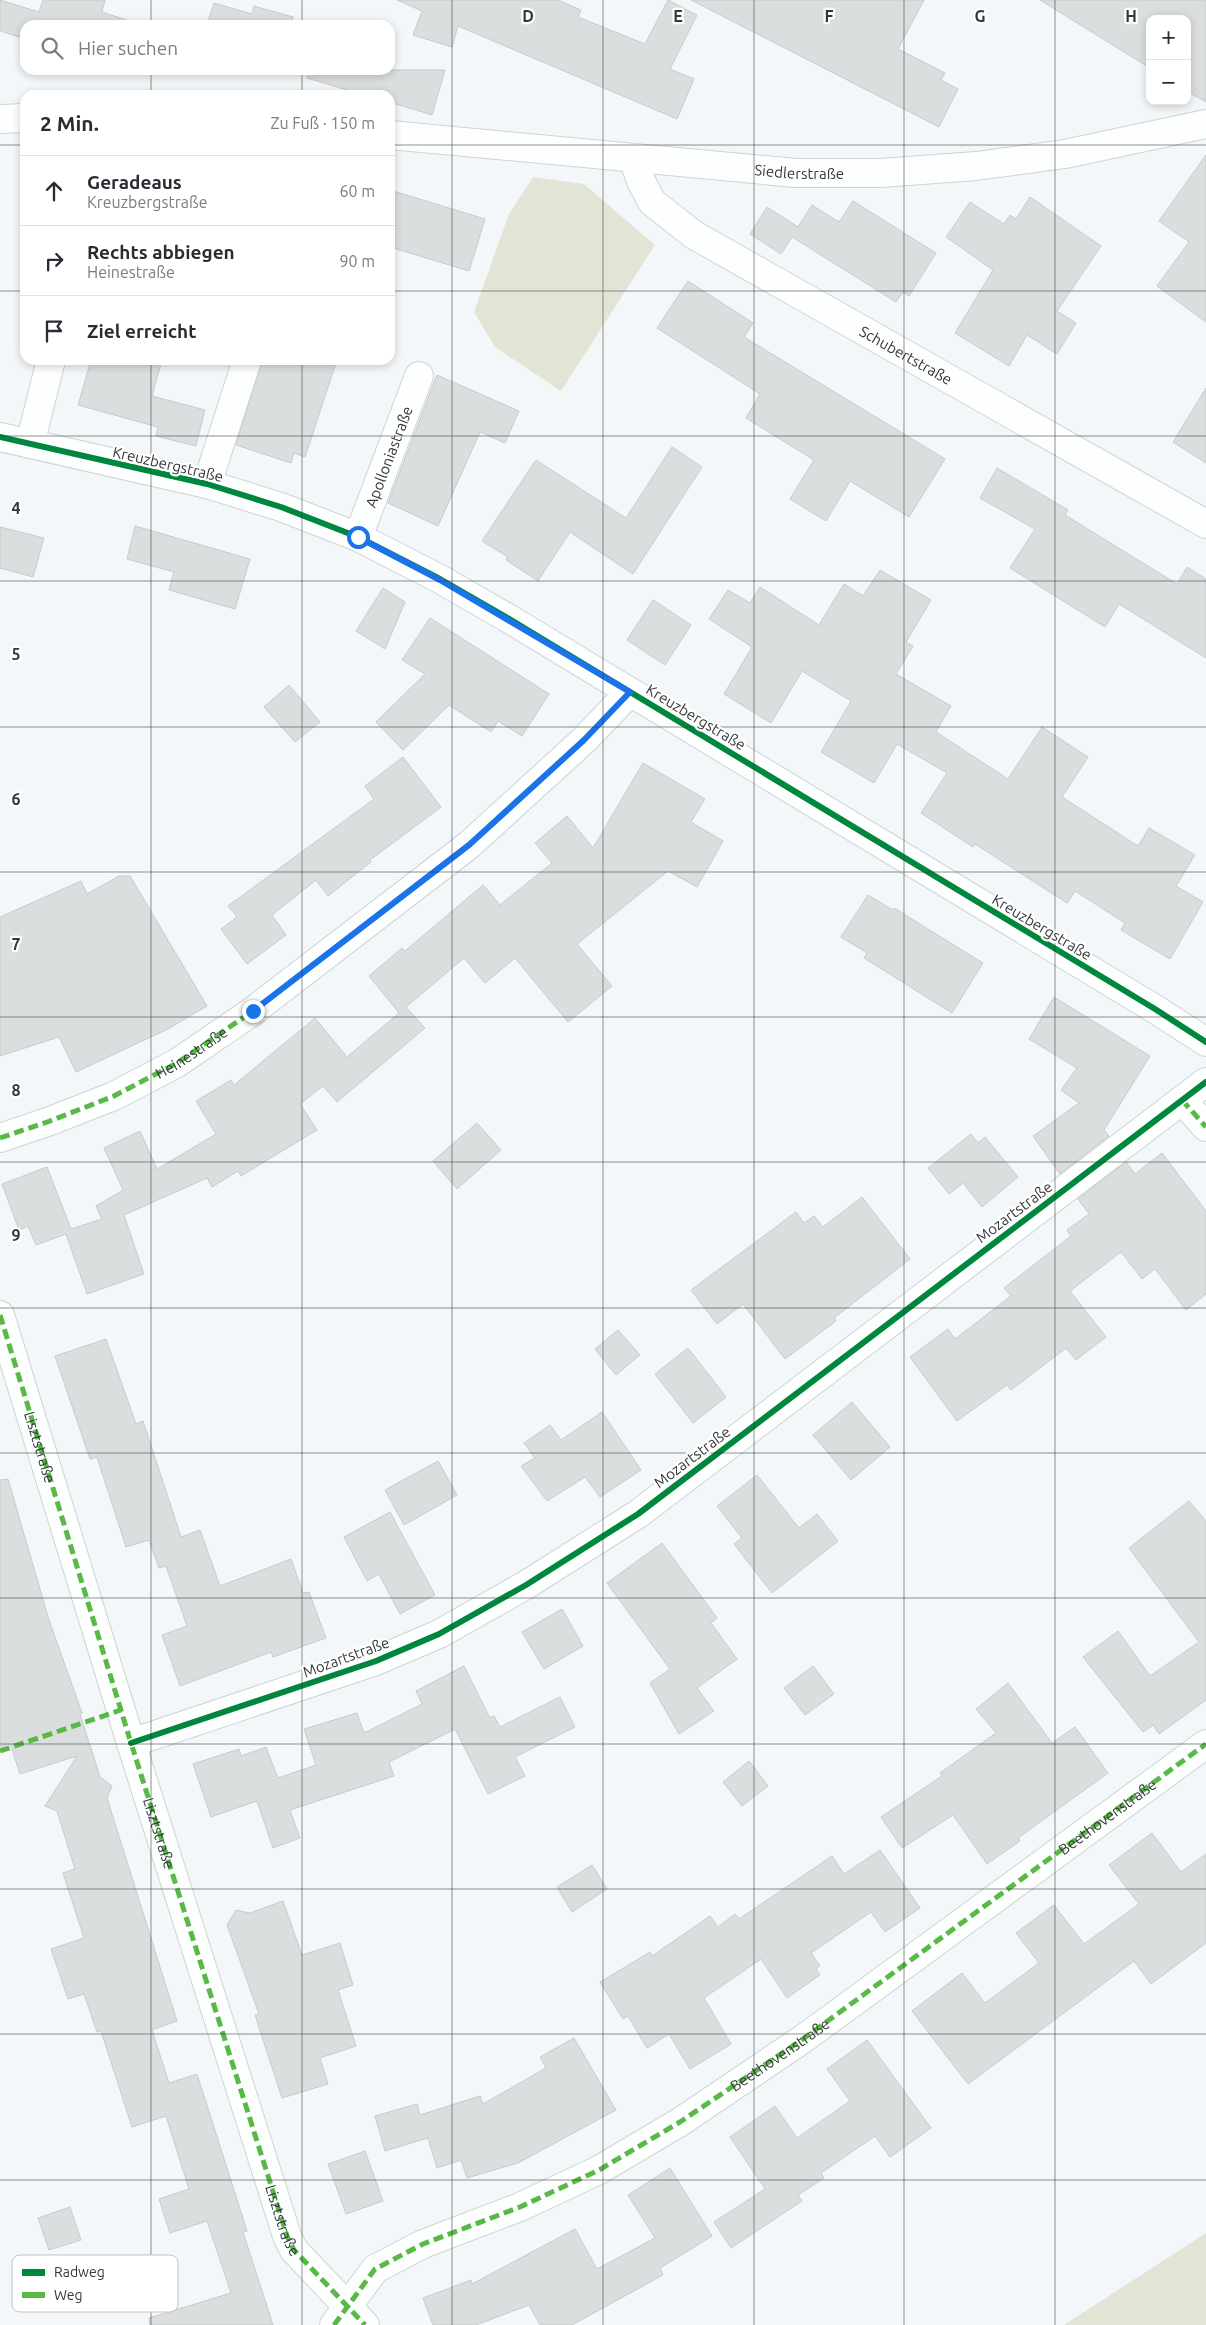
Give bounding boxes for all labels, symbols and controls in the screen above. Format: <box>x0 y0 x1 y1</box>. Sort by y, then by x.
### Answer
text: D <box>522 7 534 25</box>
text: E <box>673 7 683 25</box>
text: F <box>825 7 834 25</box>
text: G <box>974 7 986 25</box>
text: H <box>1125 7 1137 25</box>
map controls <box>1146 15 1191 105</box>
button: + <box>1146 15 1191 60</box>
search box <box>20 20 395 75</box>
icon: search <box>38 34 66 62</box>
text: Hier suchen <box>78 37 178 59</box>
button: − <box>1146 60 1191 105</box>
text: 2 Min. <box>40 111 99 135</box>
text: Zu Fuß · 150 m <box>270 114 375 132</box>
street label: Siedlerstraße <box>754 161 844 182</box>
text: Geradeaus <box>87 171 182 193</box>
icon: ahead <box>40 177 68 205</box>
text: 60 m <box>339 182 375 200</box>
text: Kreuzbergstraße <box>87 193 208 211</box>
text: Rechts abbiegen <box>87 241 235 263</box>
icon: right <box>40 247 68 275</box>
text: 90 m <box>339 252 375 270</box>
text: Heinestraße <box>87 263 175 281</box>
icon: arrive <box>40 317 68 345</box>
text: Ziel erreicht <box>87 320 196 342</box>
street label: Schubertstraße <box>857 322 955 388</box>
street label: Apolloniastraße <box>362 404 415 510</box>
street label: Kreuzbergstraße <box>111 443 225 485</box>
text: 4 <box>11 499 21 517</box>
route start <box>347 526 370 549</box>
text: 5 <box>11 645 21 663</box>
street label: Kreuzbergstraße <box>643 681 749 753</box>
text: 6 <box>11 790 21 808</box>
street label: Kreuzbergstraße <box>989 891 1095 963</box>
text: 7 <box>11 935 21 953</box>
route end <box>242 1000 265 1023</box>
street label: Heinestraße <box>152 1023 230 1082</box>
text: 8 <box>11 1081 21 1099</box>
street label: Mozartstraße <box>973 1178 1055 1246</box>
text: 9 <box>11 1226 21 1244</box>
street label: Lisztstraße <box>21 1409 59 1485</box>
street label: Mozartstraße <box>651 1423 733 1491</box>
street label: Mozartstraße <box>300 1633 392 1681</box>
street label: Beethovenstraße <box>1055 1775 1159 1858</box>
street label: Lisztstraße <box>140 1795 179 1871</box>
street label: Beethovenstraße <box>727 2014 832 2094</box>
street label: Lisztstraße <box>263 2182 303 2259</box>
legend <box>12 2255 178 2312</box>
text: Radweg <box>54 2264 105 2280</box>
text: Weg <box>54 2287 83 2303</box>

